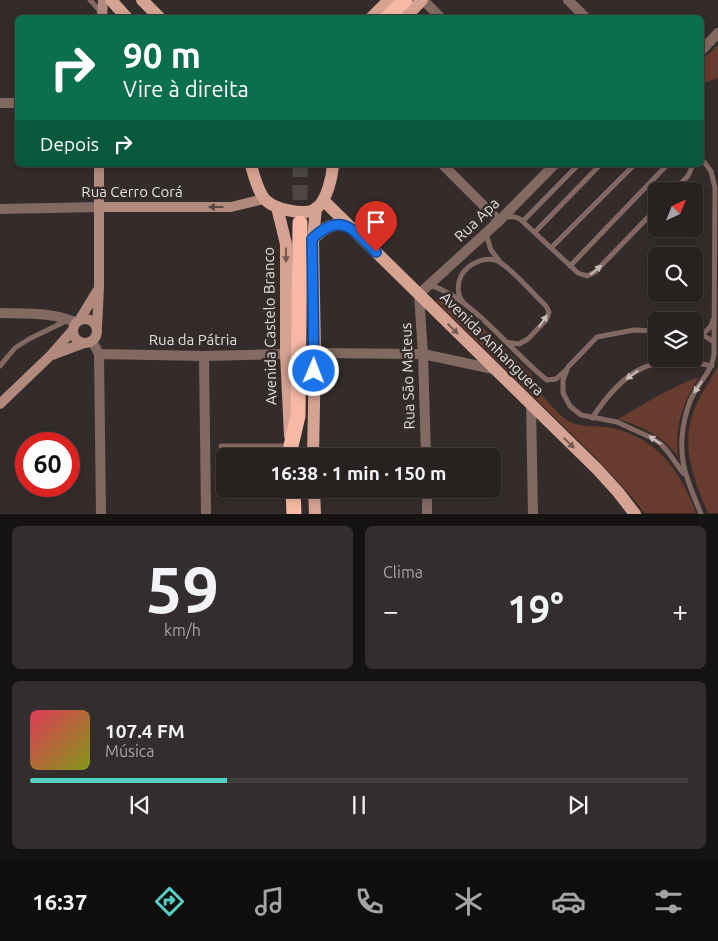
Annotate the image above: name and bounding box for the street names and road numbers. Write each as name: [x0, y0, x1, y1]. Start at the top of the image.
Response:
street label: Rua Cerro Corá: [81, 183, 183, 200]
street label: Rua Apa: [451, 194, 502, 245]
street label: Avenida Castelo Branco: [260, 247, 279, 405]
street label: Avenida Anhanguera: [437, 288, 548, 399]
street label: Rua São Mateus: [397, 322, 418, 430]
street label: Rua da Pátria: [149, 331, 237, 348]

